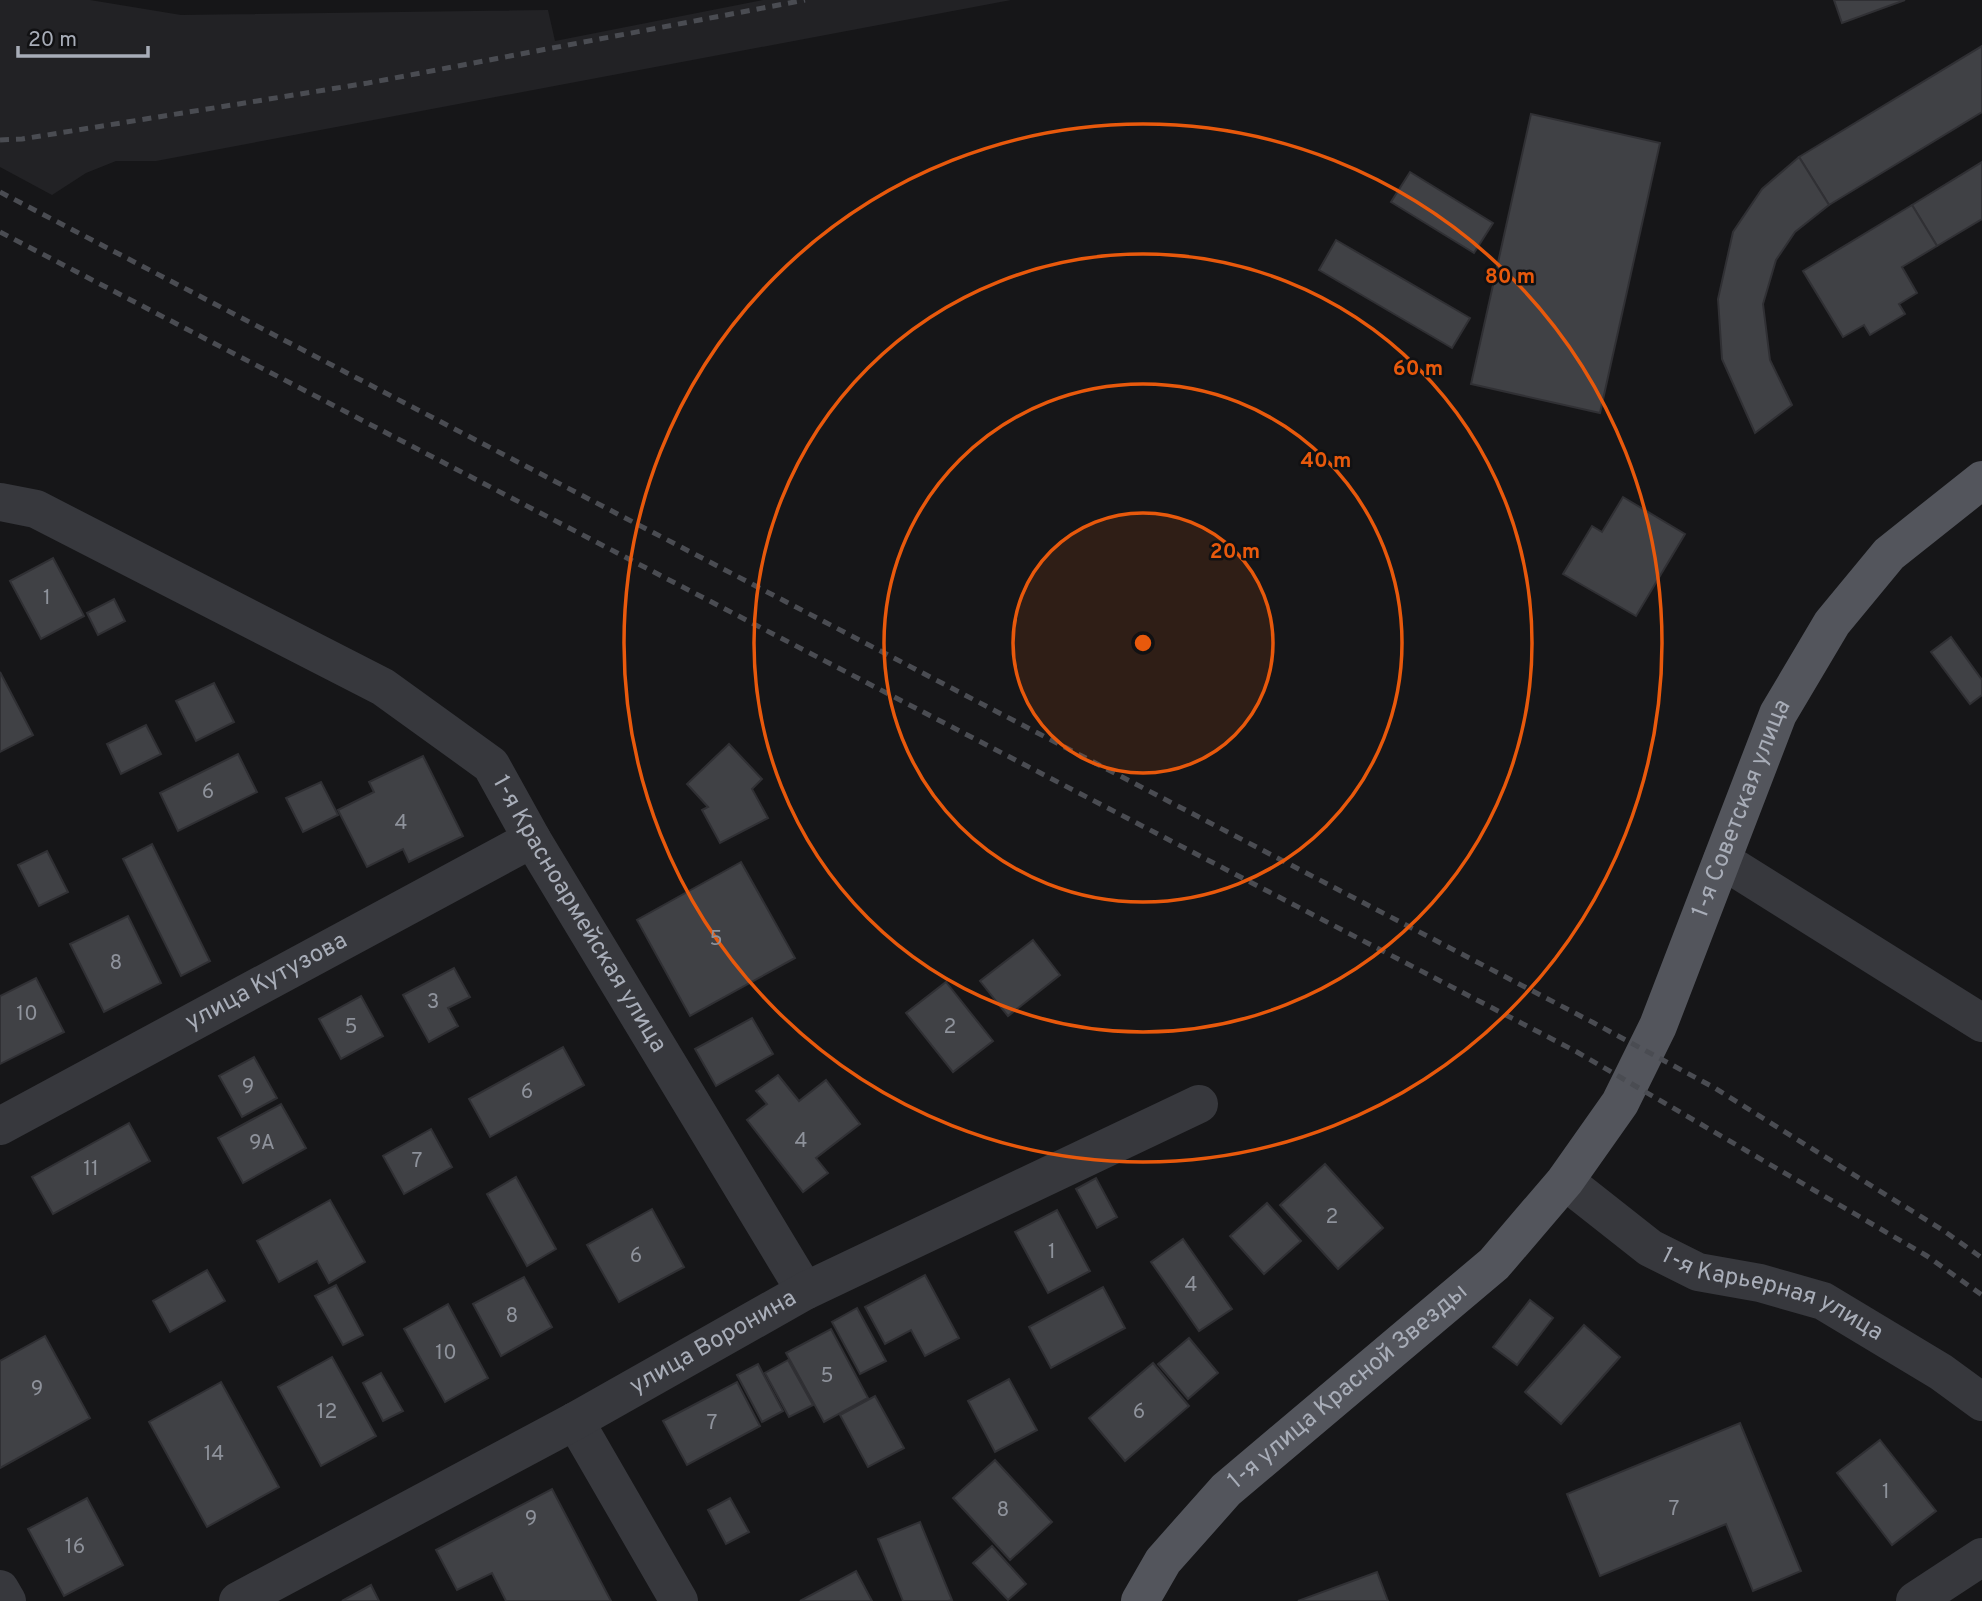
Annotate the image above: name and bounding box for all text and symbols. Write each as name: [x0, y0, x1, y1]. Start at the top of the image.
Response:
scale bar: [18, 14, 147, 58]
text: 20 m: [28, 27, 77, 54]
text: 80 m: [1485, 264, 1535, 291]
text: 60 m: [1393, 356, 1443, 383]
text: 40 m: [1301, 448, 1351, 475]
text: 20 m: [1210, 539, 1260, 566]
house number: 1: [43, 585, 51, 612]
centre of rings: [1131, 631, 1155, 655]
street label: 1-я Советская улица: [1686, 694, 1798, 922]
street label: 1-я Красноармейская улица: [485, 770, 673, 1058]
house number: 6: [202, 779, 214, 806]
house number: 4: [394, 810, 408, 837]
street label: улица Кутузова: [181, 926, 353, 1038]
house number: 5: [709, 926, 723, 953]
house number: 8: [110, 950, 122, 977]
house number: 3: [427, 989, 439, 1016]
house number: 10: [16, 1001, 38, 1028]
house number: 5: [344, 1014, 358, 1041]
house number: 2: [944, 1014, 956, 1041]
house number: 9: [242, 1074, 254, 1101]
house number: 6: [521, 1079, 533, 1106]
house number: 4: [794, 1128, 808, 1155]
house number: 9А: [249, 1130, 275, 1157]
house number: 7: [412, 1148, 423, 1175]
house number: 11: [83, 1156, 99, 1183]
house number: 2: [1326, 1204, 1338, 1231]
house number: 1: [1048, 1239, 1056, 1266]
street label: 1-я Карьерная улица: [1656, 1241, 1888, 1349]
house number: 6: [630, 1243, 642, 1270]
house number: 4: [1184, 1272, 1198, 1299]
street label: 1-я улица Красной Звезды: [1222, 1277, 1474, 1496]
street label: улица Воронина: [625, 1284, 802, 1402]
house number: 8: [506, 1303, 518, 1330]
house number: 10: [435, 1340, 457, 1367]
house number: 5: [820, 1363, 834, 1390]
house number: 9: [31, 1376, 43, 1403]
house number: 12: [317, 1399, 337, 1426]
house number: 6: [1133, 1399, 1145, 1426]
house number: 7: [707, 1410, 718, 1437]
house number: 14: [204, 1441, 224, 1468]
house number: 1: [1882, 1479, 1890, 1506]
house number: 7: [1669, 1496, 1680, 1523]
house number: 8: [997, 1497, 1009, 1524]
house number: 9: [525, 1506, 537, 1533]
house number: 16: [65, 1534, 85, 1561]

